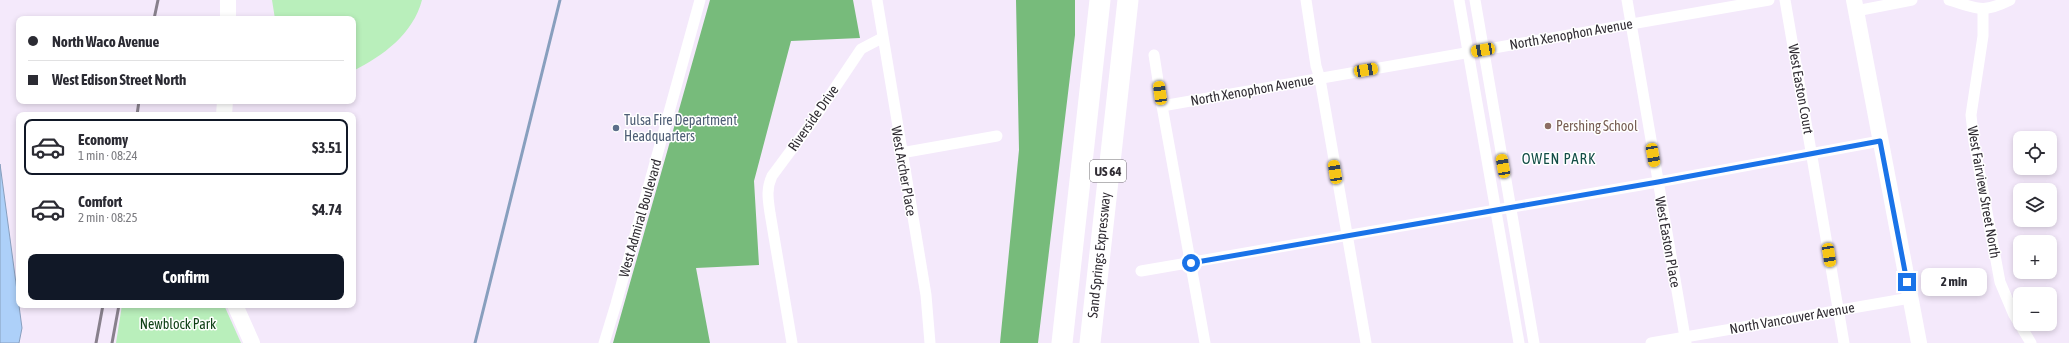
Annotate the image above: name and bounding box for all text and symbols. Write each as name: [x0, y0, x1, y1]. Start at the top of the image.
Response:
street label: North Xenophon Avenue: [1508, 15, 1634, 53]
text: North Waco Avenue: [52, 33, 159, 50]
car: [1470, 42, 1496, 58]
street label: West Easton Court: [1785, 43, 1817, 135]
car: [1353, 62, 1379, 78]
text: West Edison Street North: [52, 71, 186, 88]
street label: North Xenophon Avenue: [1189, 71, 1315, 109]
car: [1152, 80, 1168, 106]
street label: Riverside Drive: [784, 82, 842, 154]
place label: Tulsa Fire Department Headquarters: [624, 112, 737, 144]
place label: Pershing School: [1556, 118, 1638, 134]
marker: Pershing School: [1543, 121, 1553, 131]
marker: Tulsa Fire Department Headquarters: [611, 123, 621, 133]
street label: West Archer Place: [888, 125, 920, 217]
street label: West Fairview Street North: [1964, 125, 2004, 259]
icon: car: [30, 129, 66, 165]
text: Economy: [78, 131, 128, 148]
map controls: [2013, 131, 2057, 331]
button: locate: [2013, 131, 2057, 175]
text: $3.51: [312, 139, 342, 156]
car: [1645, 142, 1661, 168]
text: 1 min · 08:24: [78, 148, 138, 163]
district label: OWEN PARK: [1522, 150, 1596, 167]
car: [1495, 153, 1511, 179]
street label: West Admiral Boulevard: [615, 157, 665, 279]
car: [1327, 159, 1343, 185]
road number: US 64: [1090, 160, 1126, 182]
button: layers: [2013, 183, 2057, 227]
icon: car: [30, 191, 66, 227]
street label: Sand Springs Expressway: [1084, 191, 1114, 319]
text: Comfort: [78, 193, 122, 210]
street label: West Easton Place: [1652, 195, 1684, 289]
text: $4.74: [312, 201, 342, 218]
text: 2 min · 08:25: [78, 210, 138, 225]
button: +: [2013, 235, 2057, 279]
car: [1821, 242, 1837, 268]
button: Confirm: [28, 254, 344, 300]
route start: [1182, 254, 1200, 272]
callout: 2 min: [1921, 268, 1987, 296]
route end: [1898, 273, 1916, 291]
text: 2 min: [1941, 274, 1967, 289]
button: −: [2013, 287, 2057, 331]
street label: North Vancouver Avenue: [1728, 299, 1856, 337]
park label: Newblock Park: [140, 316, 216, 332]

